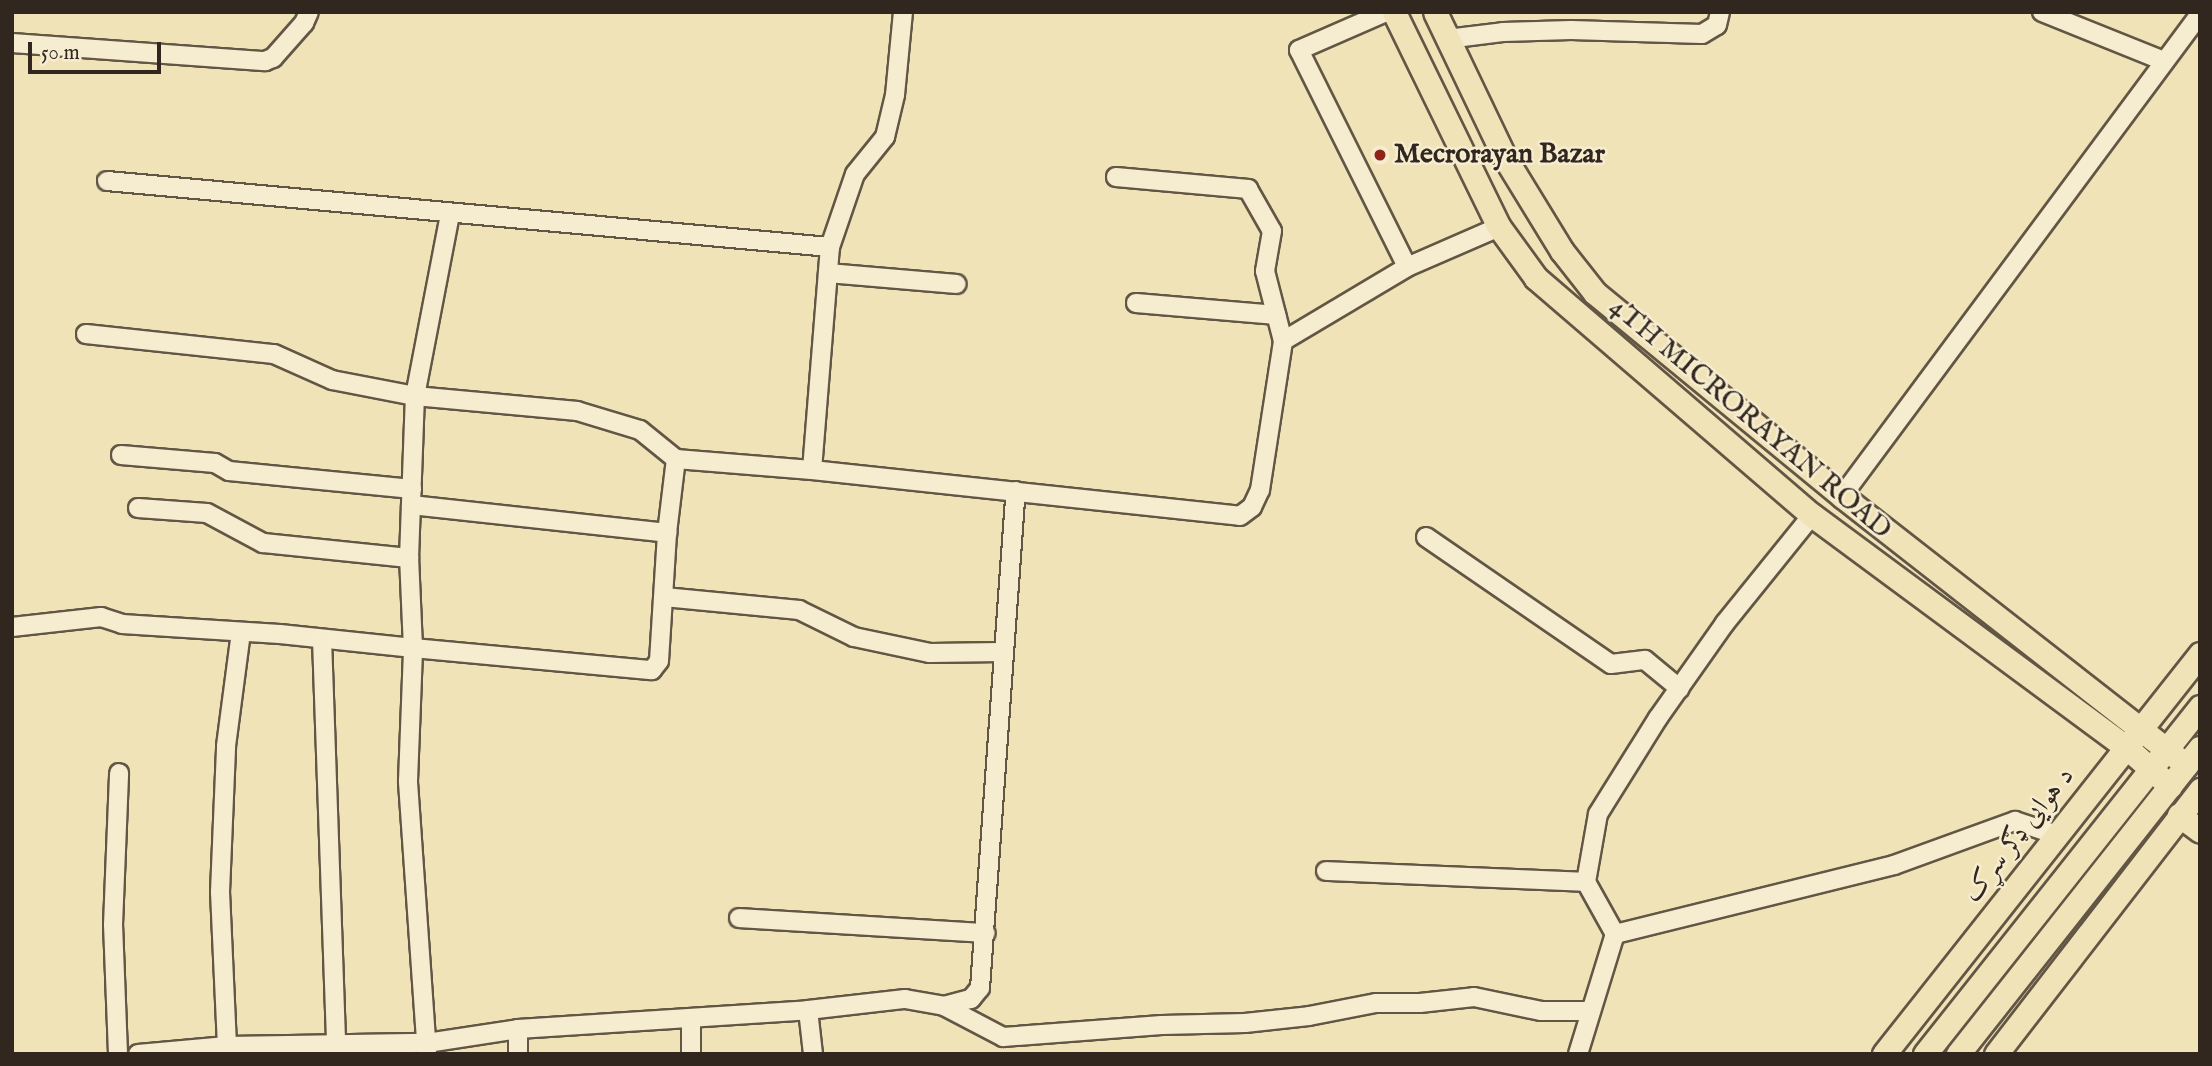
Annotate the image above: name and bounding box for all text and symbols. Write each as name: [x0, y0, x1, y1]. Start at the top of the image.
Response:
scale bar: [32, 28, 164, 72]
text: 50 m: [41, 40, 80, 67]
place label: Mecrorayan Bazar: [1394, 138, 1605, 172]
marker: Mecrorayan Bazar: [1372, 147, 1388, 163]
street label: 4TH MICRORAYAN ROAD: [1602, 291, 1898, 547]
street label: د هوایی ډګر سړک: [1956, 761, 2082, 909]

